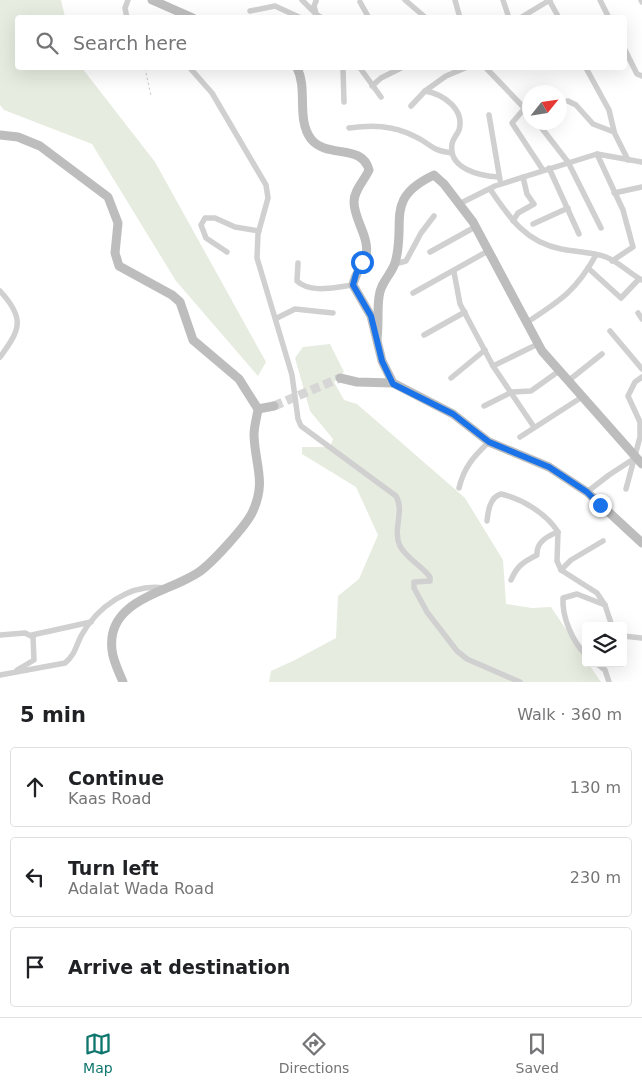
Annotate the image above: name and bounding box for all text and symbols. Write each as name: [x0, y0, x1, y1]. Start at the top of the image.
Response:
search box: [15, 15, 627, 70]
icon: search: [33, 29, 61, 57]
text: Search here: [73, 32, 187, 54]
north arrow: [522, 85, 567, 130]
route start: [351, 251, 374, 274]
route end: [589, 494, 612, 517]
map controls: [582, 622, 627, 667]
button: layers: [582, 622, 627, 667]
text: 5 min: [20, 703, 86, 727]
text: Walk · 360 m: [517, 705, 622, 724]
text: Continue: [68, 767, 164, 789]
icon: ahead: [21, 773, 49, 801]
text: 130 m: [570, 778, 621, 797]
text: Kaas Road: [68, 789, 151, 808]
text: Turn left: [68, 857, 159, 879]
icon: left: [21, 863, 49, 891]
text: 230 m: [570, 868, 621, 887]
text: Adalat Wada Road: [68, 879, 214, 898]
icon: arrive: [21, 953, 49, 981]
text: Arrive at destination: [68, 956, 290, 978]
tab: Map: [83, 1030, 113, 1076]
tab: Directions: [279, 1030, 349, 1076]
tab: Saved: [516, 1030, 559, 1076]

